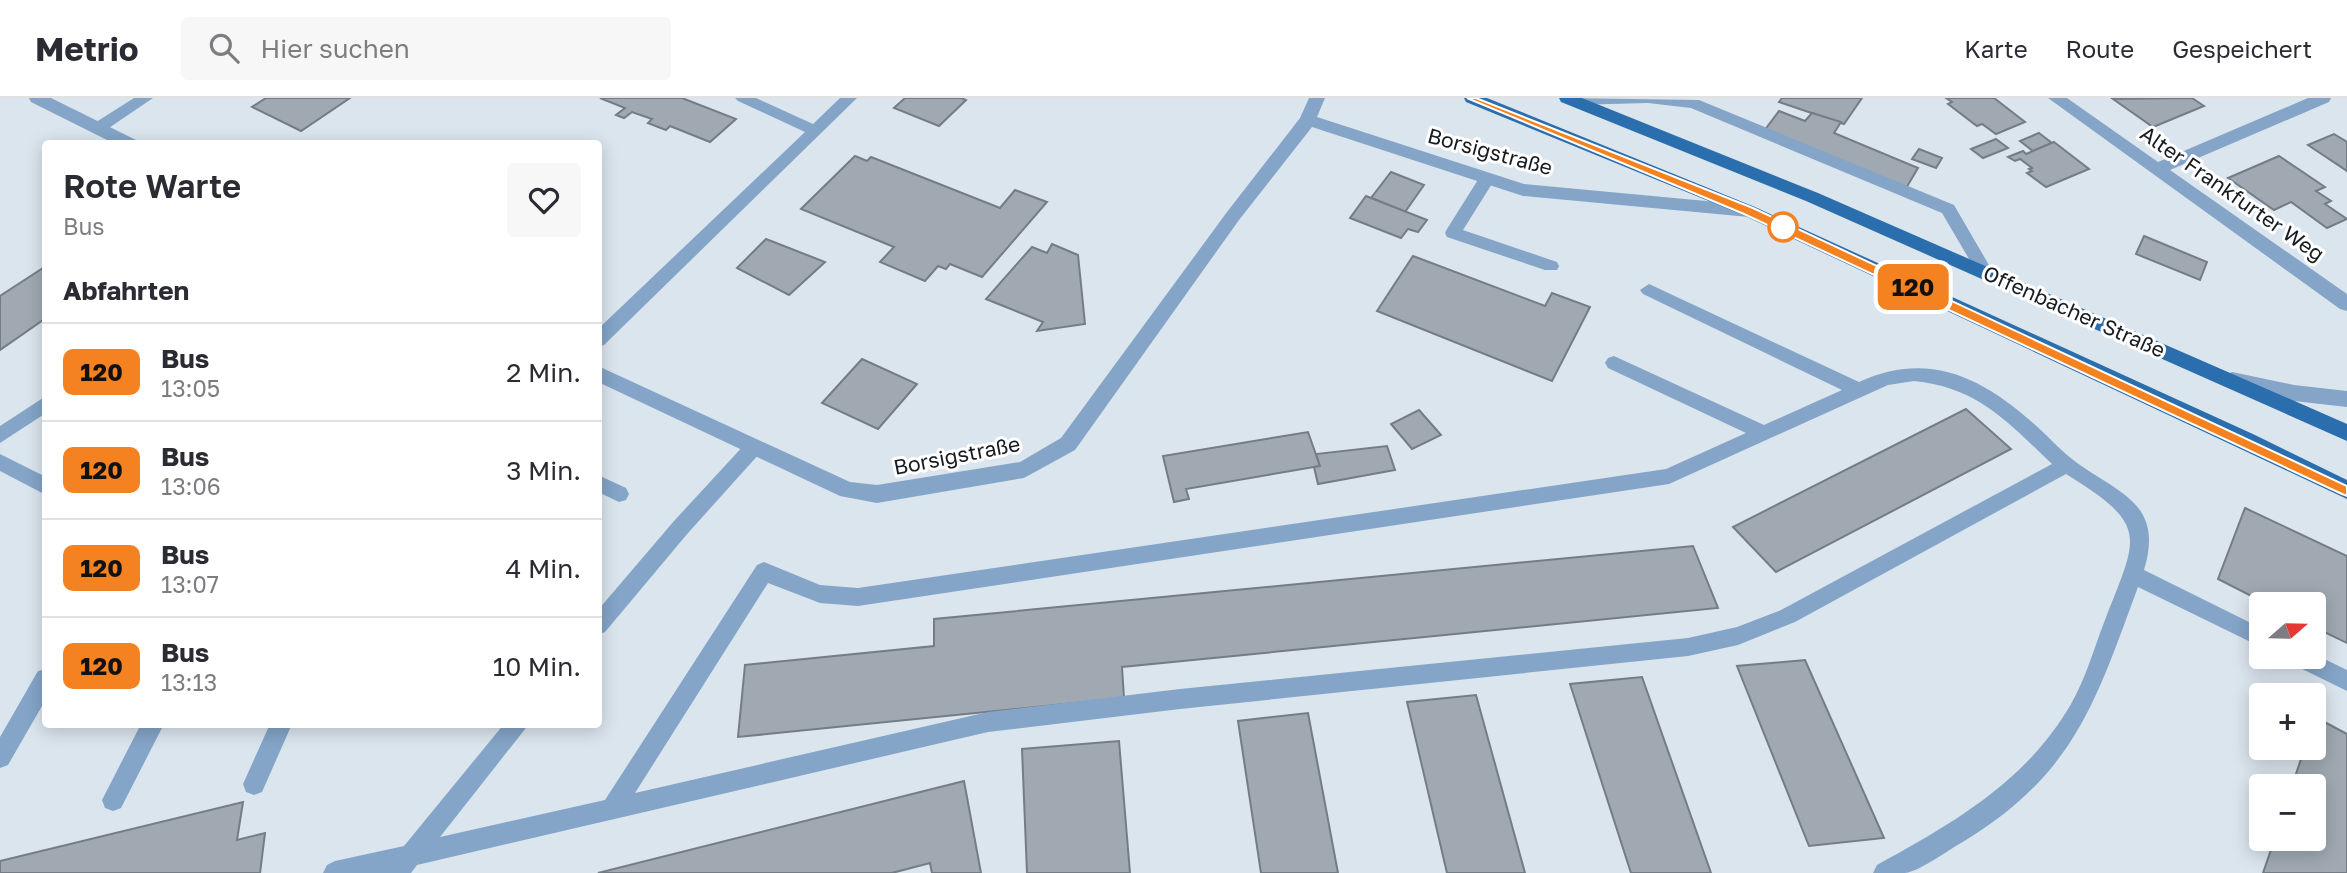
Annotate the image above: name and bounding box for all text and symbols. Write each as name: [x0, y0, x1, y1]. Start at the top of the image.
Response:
search box: [181, 17, 671, 80]
text: Metrio: [35, 29, 139, 68]
icon: search: [205, 29, 243, 67]
text: Hier suchen: [261, 33, 410, 64]
text: Karte: [1964, 34, 2028, 63]
text: Route: [2066, 34, 2134, 63]
text: Gespeichert: [2172, 34, 2312, 63]
street label: Alter Frankfurter Weg: [2136, 120, 2330, 266]
street label: Borsigstraße: [1425, 122, 1556, 180]
button: heart: [507, 163, 581, 237]
text: Rote Warte: [63, 166, 241, 205]
text: Bus: [63, 212, 105, 240]
unlabelled marker: [1768, 212, 1798, 242]
street label: Offenbacher Straße: [1979, 259, 2169, 363]
line badge: 120: [1873, 264, 1953, 310]
text: 120: [1892, 272, 1934, 301]
text: Abfahrten: [63, 275, 189, 306]
text: Bus: [161, 343, 209, 374]
text: 120: [80, 357, 123, 386]
text: 2 Min.: [506, 357, 581, 388]
text: 13:05: [161, 374, 220, 402]
street label: Borsigstraße: [891, 430, 1022, 480]
text: Bus: [161, 441, 209, 472]
text: 120: [80, 455, 123, 484]
text: 3 Min.: [506, 455, 581, 486]
text: 13:06: [161, 472, 221, 500]
text: Bus: [161, 539, 209, 570]
text: 120: [80, 553, 123, 582]
text: 4 Min.: [506, 553, 581, 584]
text: 13:07: [161, 570, 219, 598]
north arrow: [2249, 592, 2326, 668]
map controls: [2249, 592, 2326, 851]
text: Bus: [161, 637, 209, 668]
text: 120: [80, 651, 123, 680]
text: 10 Min.: [493, 651, 581, 682]
text: 13:13: [161, 668, 217, 696]
button: +: [2249, 683, 2326, 760]
button: −: [2249, 774, 2326, 851]

